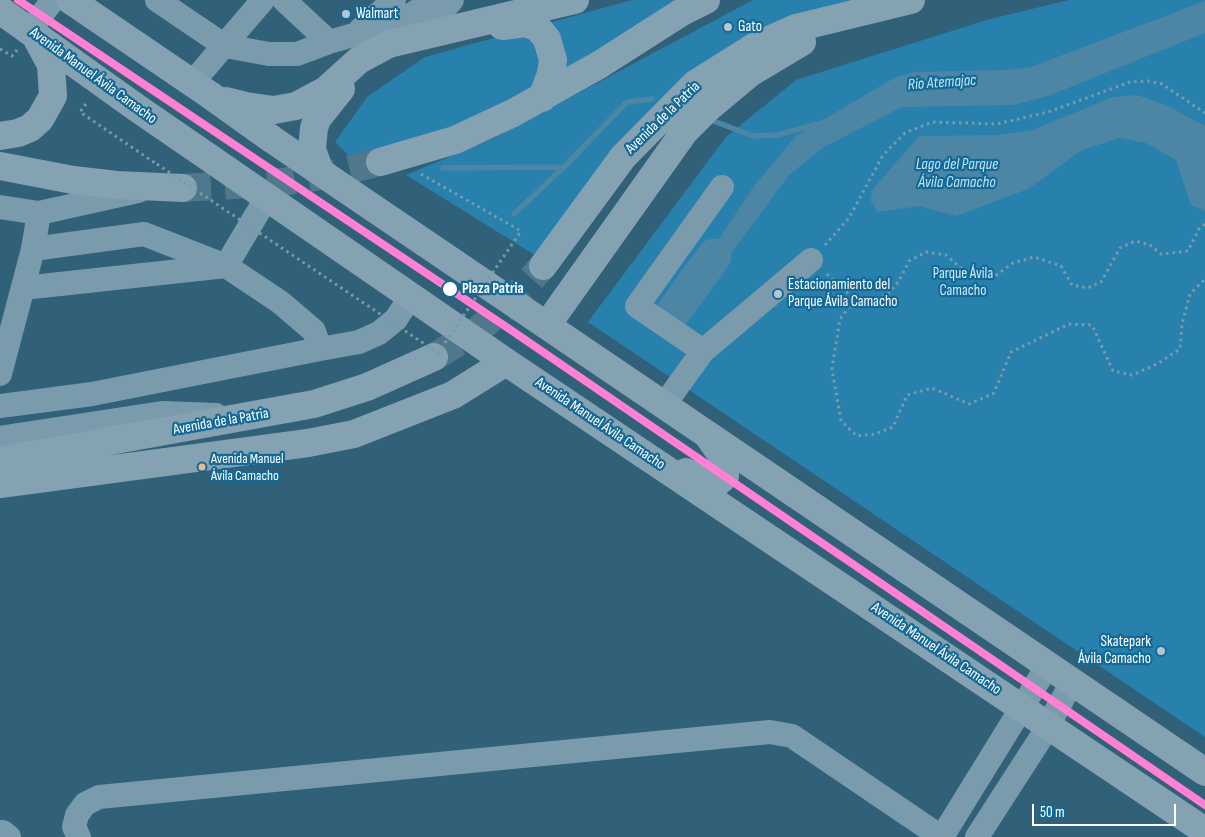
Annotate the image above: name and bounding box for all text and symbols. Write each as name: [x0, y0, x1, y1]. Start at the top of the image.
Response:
place label: Walmart: [356, 5, 398, 23]
marker: Walmart: [340, 8, 352, 20]
place label: Gato: [738, 18, 762, 36]
marker: Gato: [722, 21, 734, 33]
street label: Avenida Manuel Ávila Camacho: [26, 24, 160, 128]
water label: Río Atemajac: [907, 71, 977, 95]
street label: Avenida de la Patria: [622, 78, 704, 158]
water label: Lago del Parque Ávila Camacho: [916, 155, 998, 193]
park label: Parque Ávila Camacho: [933, 265, 993, 300]
place label: Estacionamiento del Parque Ávila Camacho: [788, 276, 898, 311]
marker: Plaza Patria: [441, 280, 459, 298]
place label: Plaza Patria: [462, 280, 524, 298]
marker: Estacionamiento del Parque Ávila Camacho: [772, 288, 784, 300]
street label: Avenida Manuel Ávila Camacho: [532, 374, 668, 474]
street label: Avenida de la Patria: [172, 405, 270, 439]
place label: Avenida Manuel Ávila Camacho: [211, 451, 284, 484]
marker: Avenida Manuel Ávila Camacho: [197, 462, 207, 472]
street label: Avenida Manuel Ávila Camacho: [868, 599, 1004, 699]
place label: Skatepark Ávila Camacho: [1078, 633, 1151, 668]
marker: Skatepark Ávila Camacho: [1155, 645, 1167, 657]
scale bar: [1035, 794, 1179, 826]
text: 50 m: [1040, 803, 1065, 822]

